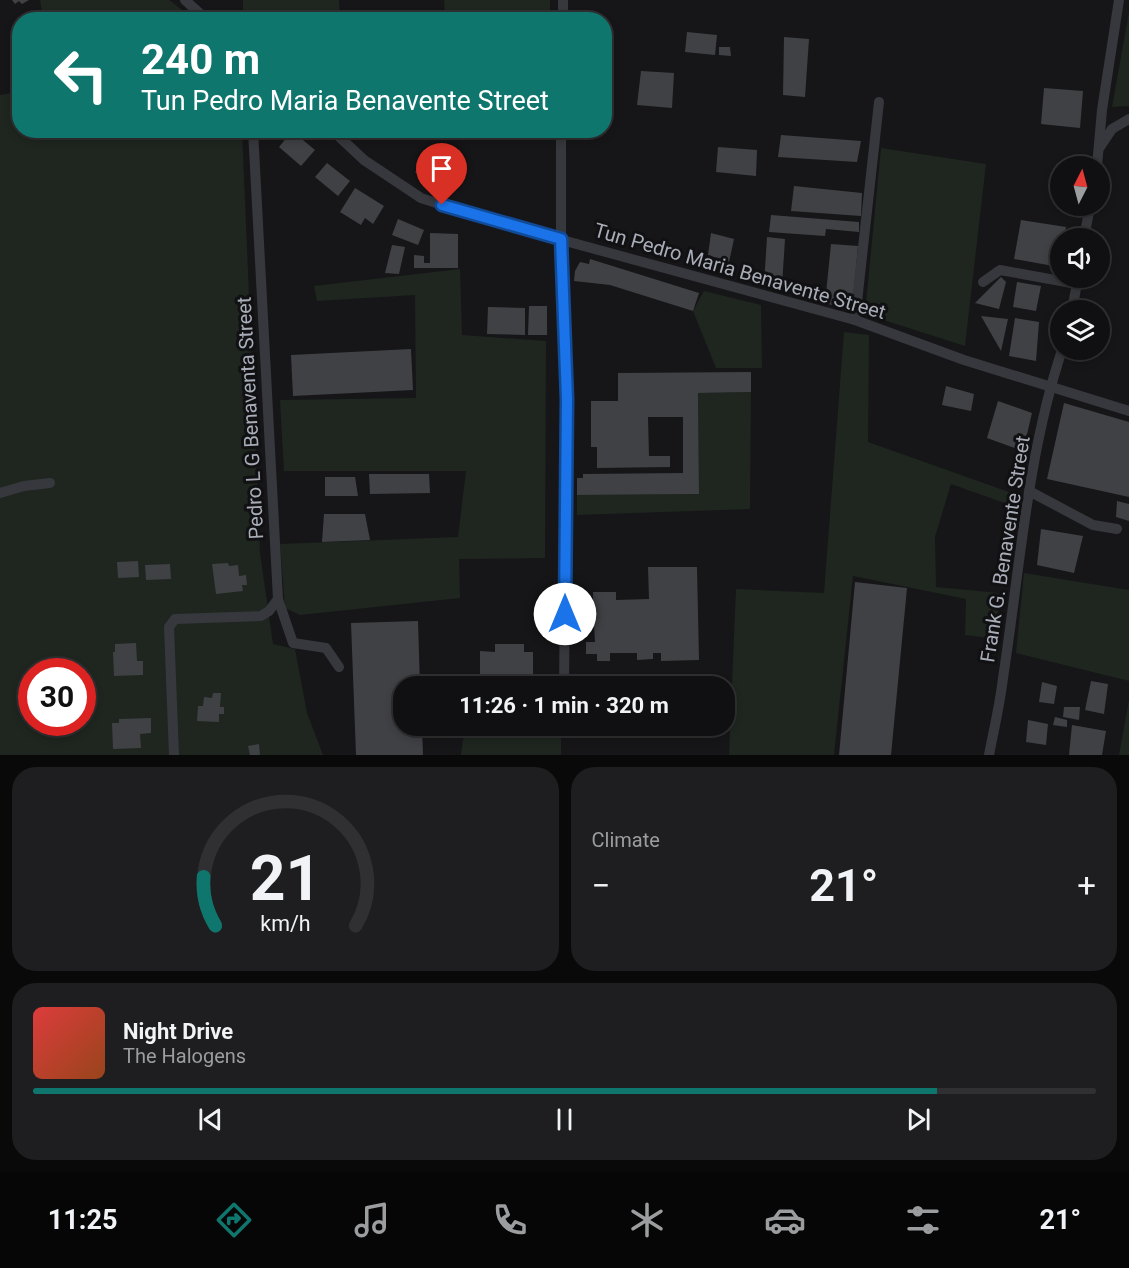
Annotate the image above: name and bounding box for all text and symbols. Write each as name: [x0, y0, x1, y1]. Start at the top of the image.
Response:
text: 240 m: [141, 35, 260, 84]
icon: left: [42, 36, 120, 114]
text: Tun Pedro Maria Benavente Street: [141, 85, 549, 117]
pin: [416, 143, 467, 205]
icon: arrive: [425, 152, 458, 185]
north arrow: [1050, 156, 1110, 216]
map controls: [1050, 156, 1110, 360]
street label: Tun Pedro Maria Benavente Street: [591, 218, 889, 324]
button: sound: [1050, 228, 1110, 288]
street label: Pedro L G Benaventa Street: [232, 296, 268, 540]
button: layers: [1050, 300, 1110, 360]
street label: Frank G. Benavente Street: [975, 434, 1035, 664]
position arrow: [533, 582, 597, 646]
speed limit sign: 30: [18, 658, 96, 736]
text: 11:26 · 1 min · 320 m: [459, 693, 669, 718]
text: Climate: [592, 828, 660, 852]
text: 21: [249, 842, 321, 915]
text: 21°: [809, 859, 878, 912]
text: −: [592, 866, 610, 905]
text: +: [1077, 866, 1096, 905]
text: km/h: [260, 911, 310, 936]
text: Night Drive: [123, 1019, 233, 1044]
text: The Halogens: [123, 1044, 246, 1068]
icon: previous: [194, 1103, 227, 1136]
icon: pause: [548, 1103, 581, 1136]
icon: next: [902, 1103, 935, 1136]
icon: directions: [213, 1199, 255, 1241]
icon: music: [351, 1199, 393, 1241]
icon: phone: [489, 1199, 531, 1241]
icon: climate: [626, 1199, 668, 1241]
icon: car: [764, 1199, 806, 1241]
icon: filters: [902, 1199, 944, 1241]
text: 11:25: [48, 1204, 117, 1236]
text: 21°: [1040, 1204, 1081, 1236]

